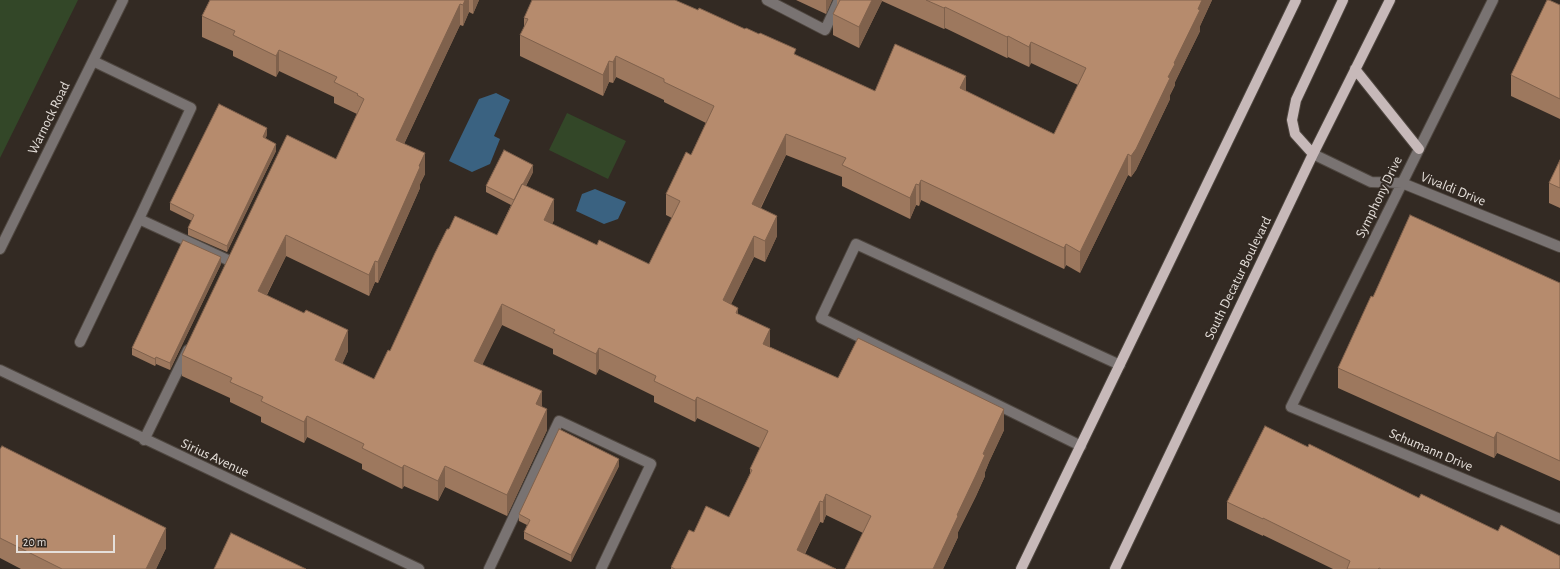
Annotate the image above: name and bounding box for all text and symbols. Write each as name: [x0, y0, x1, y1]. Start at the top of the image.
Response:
street label: Warnock Road: [24, 79, 74, 157]
street label: Symphony Drive: [1352, 153, 1406, 241]
street label: Vivaldi Drive: [1418, 168, 1488, 210]
street label: South Decatur Boulevard: [1201, 214, 1275, 342]
street label: Schumann Drive: [1387, 425, 1475, 475]
street label: Sirius Avenue: [178, 435, 252, 481]
scale bar: [18, 527, 117, 553]
text: 20 m: [23, 536, 46, 548]

